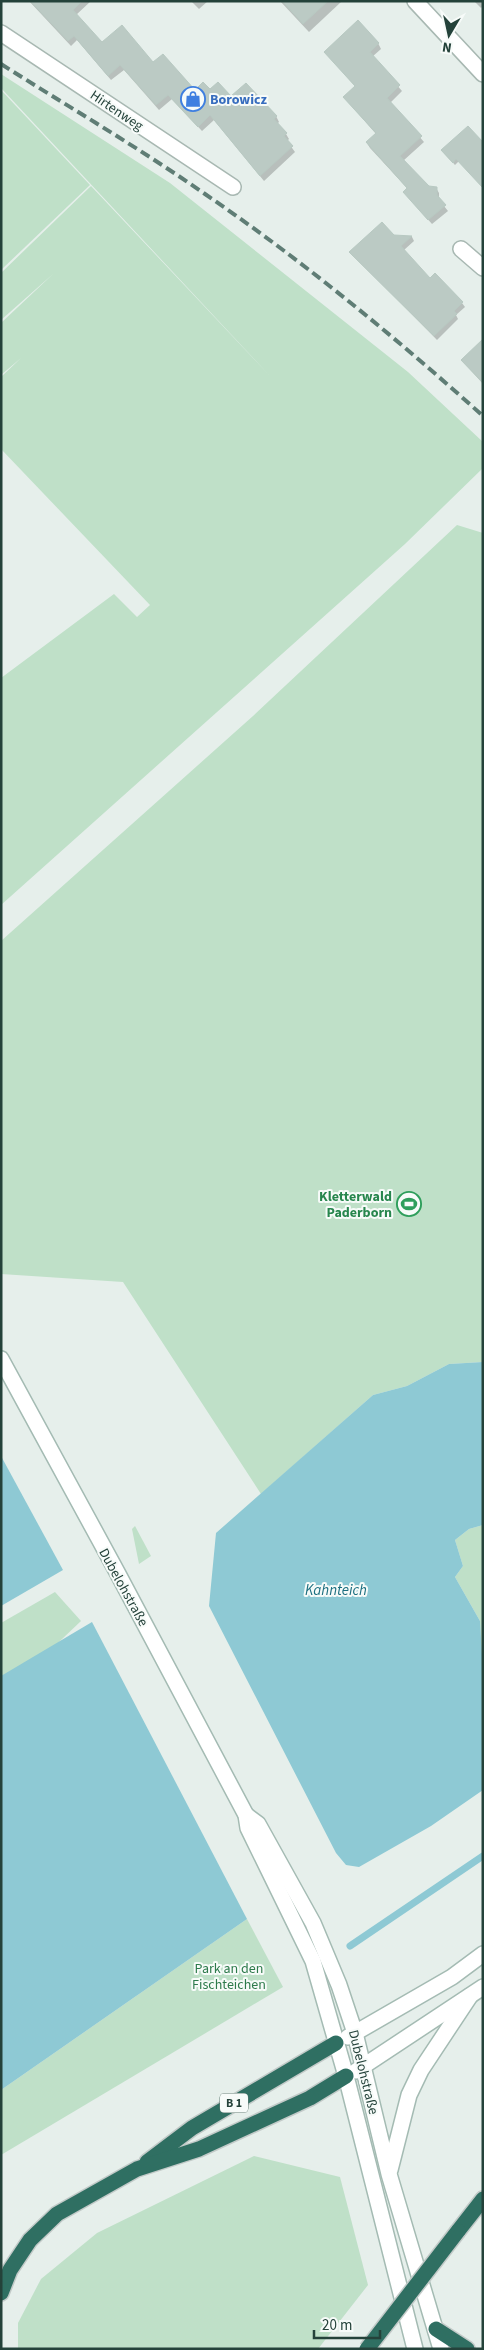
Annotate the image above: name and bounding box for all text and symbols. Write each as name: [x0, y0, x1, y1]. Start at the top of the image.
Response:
north arrow: [424, 10, 474, 60]
text: N: [441, 36, 453, 57]
street label: Hirtenweg: [86, 86, 147, 136]
shop icon: Borowicz: [180, 86, 206, 112]
place label: Borowicz: [210, 90, 268, 110]
place label: Kletterwald Paderborn: [319, 1187, 392, 1223]
sports icon: Kletterwald Paderborn: [396, 1191, 422, 1217]
street label: Dubelohstraße: [93, 1545, 153, 1630]
water label: Kahnteich: [305, 1580, 367, 1601]
park label: Park an den Fischteichen: [192, 1959, 266, 1995]
street label: Dubelohstraße: [343, 2028, 383, 2117]
road number: B 1: [220, 2094, 248, 2112]
scale bar: [314, 2308, 380, 2340]
text: 20 m: [322, 2315, 352, 2336]

